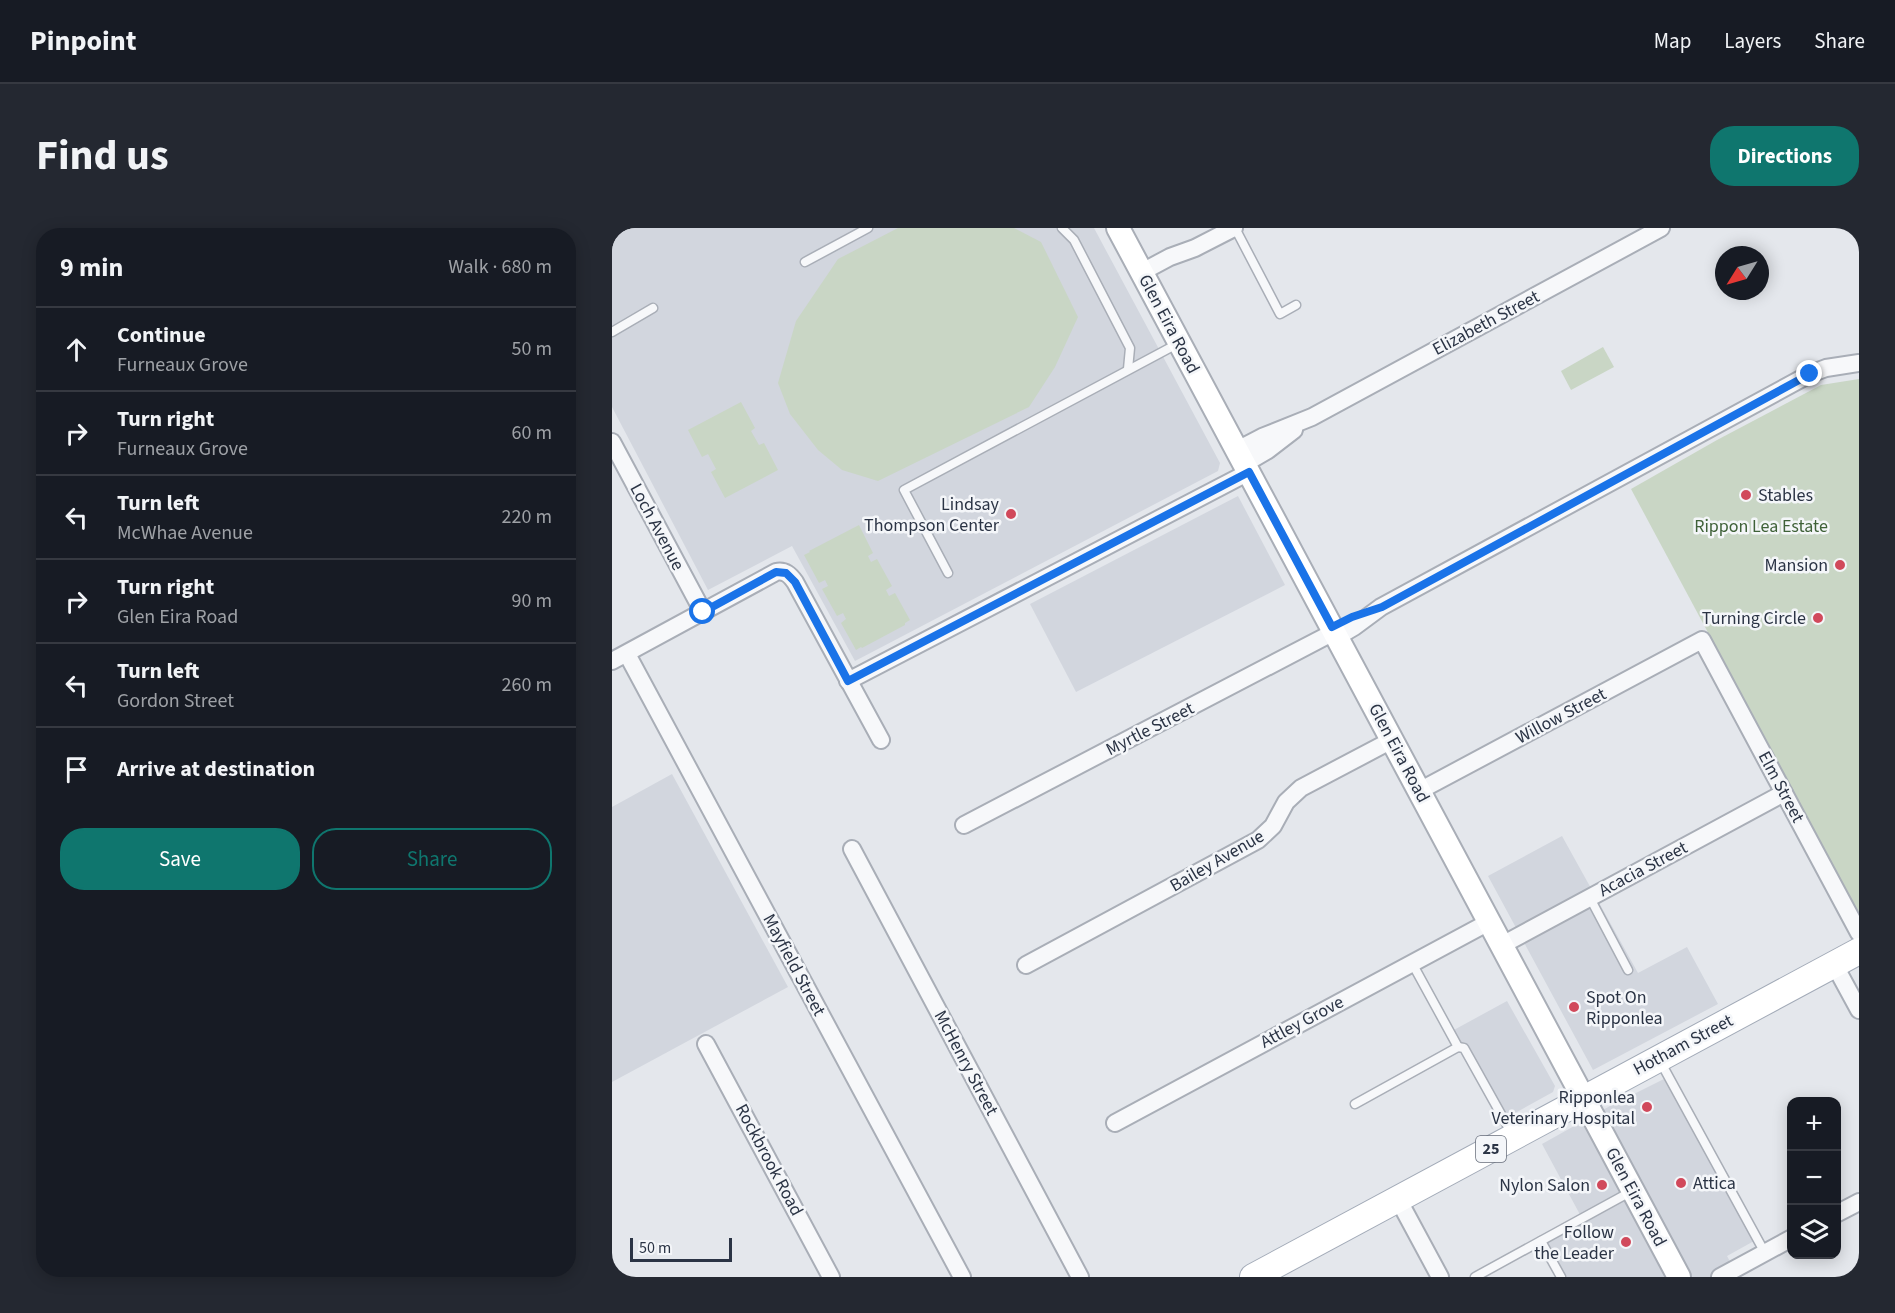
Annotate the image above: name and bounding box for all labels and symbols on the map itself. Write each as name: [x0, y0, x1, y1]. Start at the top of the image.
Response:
north arrow: [1715, 246, 1769, 300]
street label: Glen Eira Road: [1132, 270, 1206, 378]
street label: Elizabeth Street: [1428, 284, 1544, 362]
route end: [1796, 360, 1822, 386]
street label: Loch Avenue: [624, 479, 690, 575]
place label: Stables: [1758, 483, 1813, 508]
marker: Stables: [1739, 488, 1753, 502]
place label: Lindsay Thompson Center: [864, 492, 1000, 538]
marker: Lindsay Thompson Center: [1004, 507, 1018, 521]
park label: Rippon Lea Estate: [1694, 514, 1828, 539]
place label: Mansion: [1764, 553, 1828, 578]
marker: Mansion: [1833, 558, 1847, 572]
route start: [689, 598, 715, 624]
place label: Turning Circle: [1702, 606, 1806, 631]
marker: Turning Circle: [1811, 611, 1825, 625]
street label: Willow Street: [1511, 682, 1611, 750]
street label: Myrtle Street: [1102, 696, 1198, 762]
street label: Glen Eira Road: [1362, 699, 1436, 807]
street label: Elm Street: [1752, 747, 1810, 827]
street label: Bailey Avenue: [1165, 824, 1269, 898]
street label: Acacia Street: [1594, 835, 1692, 903]
street label: Mayfield Street: [757, 909, 831, 1021]
place label: Spot On Ripponlea: [1586, 985, 1663, 1031]
street label: Attley Grove: [1256, 990, 1348, 1054]
marker: Spot On Ripponlea: [1567, 1000, 1581, 1014]
street label: McHenry Street: [928, 1006, 1004, 1120]
street label: Hotham Street: [1629, 1008, 1737, 1082]
place label: Ripponlea Veterinary Hospital: [1491, 1085, 1635, 1131]
street label: Rockbrook Road: [729, 1100, 809, 1220]
marker: Ripponlea Veterinary Hospital: [1640, 1100, 1654, 1114]
road number: 25: [1476, 1136, 1506, 1162]
street label: Glen Eira Road: [1599, 1143, 1673, 1251]
place label: Attica: [1693, 1171, 1736, 1196]
place label: Nylon Salon: [1499, 1173, 1590, 1198]
marker: Attica: [1674, 1176, 1688, 1190]
marker: Nylon Salon: [1595, 1178, 1609, 1192]
place label: Follow the Leader: [1534, 1220, 1615, 1266]
scale bar: [630, 1235, 732, 1262]
marker: Follow the Leader: [1619, 1235, 1633, 1249]

